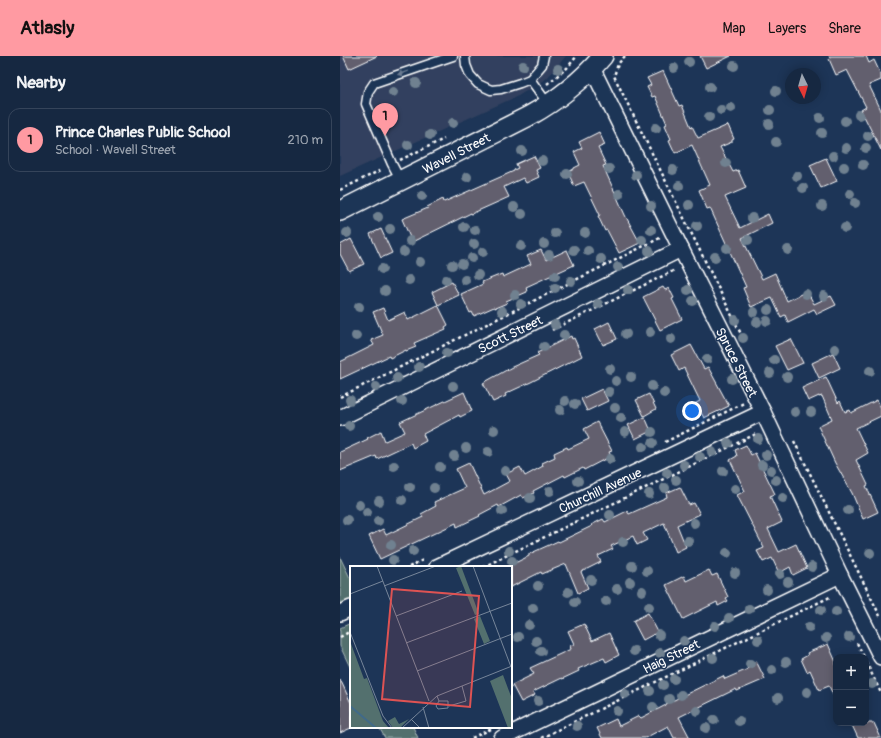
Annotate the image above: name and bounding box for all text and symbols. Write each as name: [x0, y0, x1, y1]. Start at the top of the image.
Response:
text: Atlasly: [20, 16, 74, 40]
text: Map: [723, 20, 746, 37]
text: Layers: [768, 20, 806, 37]
text: Share: [828, 20, 861, 37]
north arrow: [785, 68, 821, 104]
one-way arrow: [397, 70, 409, 76]
text: Nearby: [16, 72, 65, 93]
pin: 1: [372, 103, 398, 136]
text: Prince Charles Public School: [55, 123, 231, 142]
street label: Wavell Street: [420, 130, 494, 178]
text: 1: [27, 132, 33, 148]
text: 210 m: [287, 132, 323, 148]
text: School · Wavell Street: [55, 142, 176, 158]
street label: Scott Street: [476, 312, 546, 357]
street label: Spruce Street: [712, 325, 761, 401]
your location: [682, 401, 702, 421]
street label: Churchill Avenue: [557, 465, 645, 517]
inset map: [350, 566, 512, 728]
street label: Haig Street: [640, 636, 703, 678]
map controls: [833, 654, 869, 726]
button: +: [833, 654, 869, 690]
button: −: [833, 690, 869, 726]

